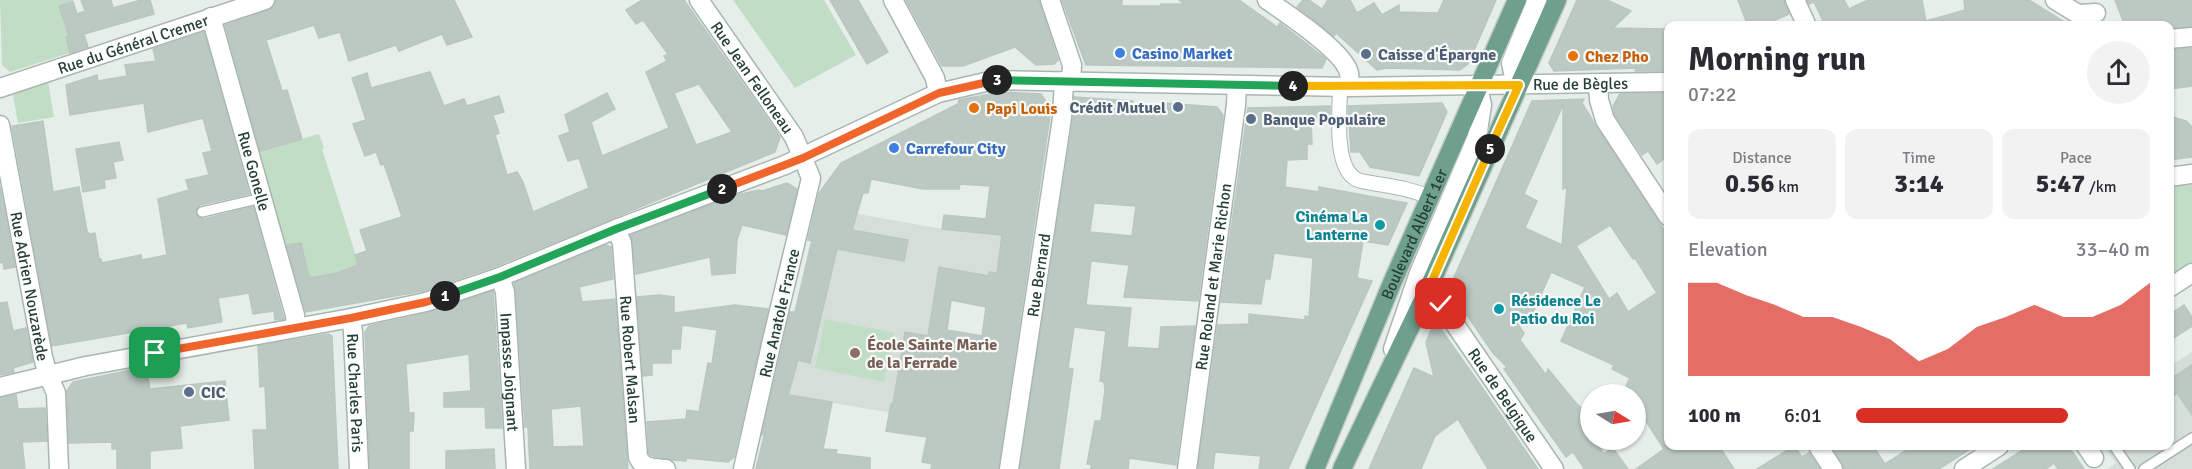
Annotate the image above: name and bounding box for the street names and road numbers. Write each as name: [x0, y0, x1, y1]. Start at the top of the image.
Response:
street label: Rue du Général Cremer: [55, 10, 211, 79]
street label: Rue Jean Felloneau: [706, 18, 798, 138]
street label: Rue de Bègles: [1533, 74, 1628, 95]
street label: Rue Gonelle: [233, 129, 274, 213]
street label: Boulevard Albert 1er: [1377, 166, 1452, 303]
street label: Rue Roland et Marie Richon: [1191, 182, 1236, 372]
street label: Rue Adrien Nouzarède: [5, 210, 53, 363]
street label: Rue Bernard: [1023, 232, 1055, 318]
street label: Rue Anatole France: [755, 247, 805, 380]
street label: Rue Robert Malsan: [615, 295, 644, 424]
street label: Impasse Joignant: [495, 312, 523, 433]
street label: Rue Charles Paris: [342, 333, 367, 453]
street label: Rue de Belgique: [1463, 344, 1542, 446]

